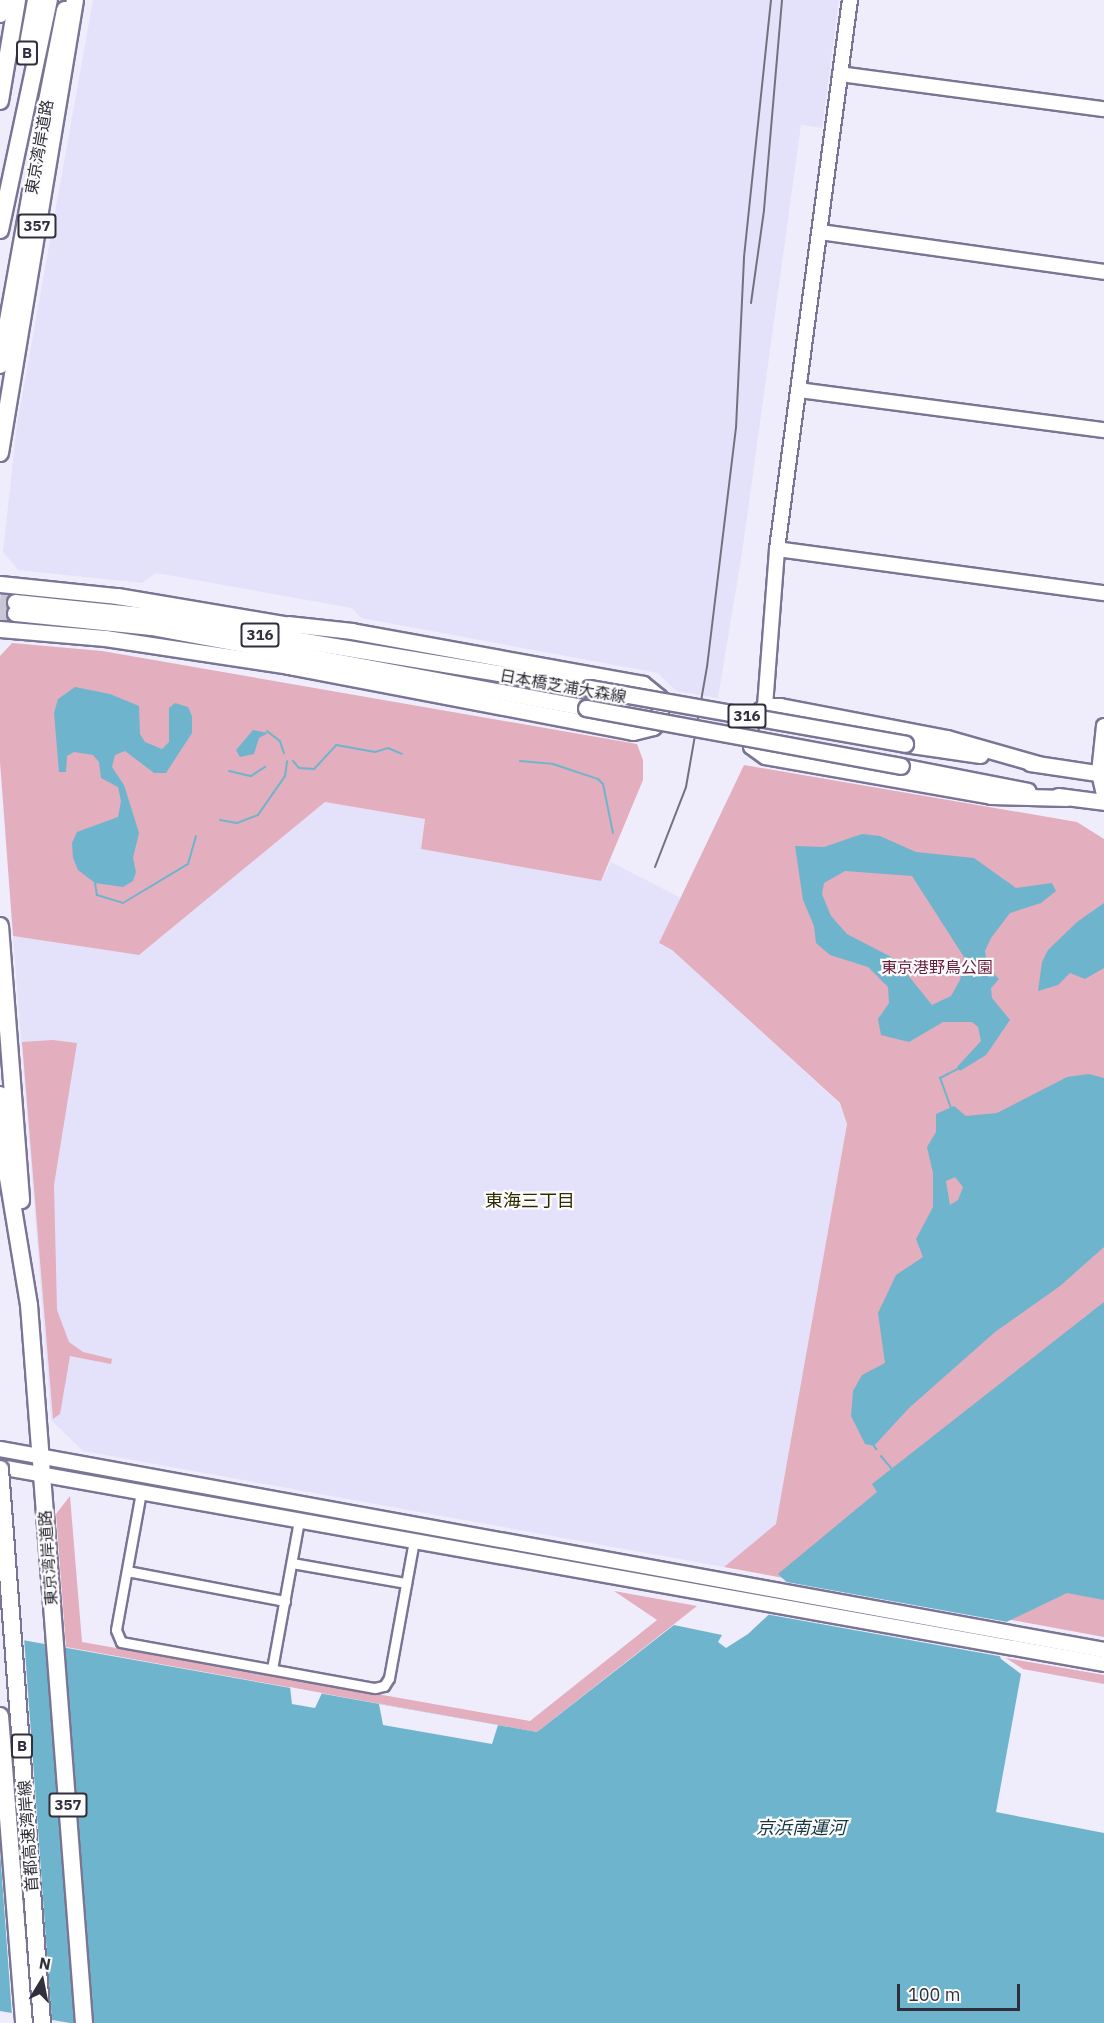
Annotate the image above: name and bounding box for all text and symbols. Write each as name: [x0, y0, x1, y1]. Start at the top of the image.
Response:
road number: B: [15, 41, 39, 65]
street label: 東京湾岸道路: [21, 98, 57, 196]
road number: 357: [18, 214, 57, 238]
road number: 316: [240, 623, 280, 647]
street label: 日本橋芝浦大森線: [498, 665, 628, 707]
road number: 316: [728, 704, 766, 728]
park label: 東京港野鳥公園: [881, 957, 993, 977]
district label: 東海三丁目: [485, 1190, 575, 1212]
street label: 東京湾岸道路: [35, 1509, 61, 1607]
road number: B: [10, 1734, 34, 1758]
street label: 首都高速湾岸線: [15, 1779, 41, 1893]
road number: 357: [48, 1793, 88, 1817]
water label: 京浜南運河: [756, 1817, 846, 1839]
north arrow: [12, 1951, 72, 2011]
text: N: [38, 1952, 53, 1974]
scale bar: [900, 1972, 1023, 2010]
text: 100 m: [908, 1983, 960, 2006]

